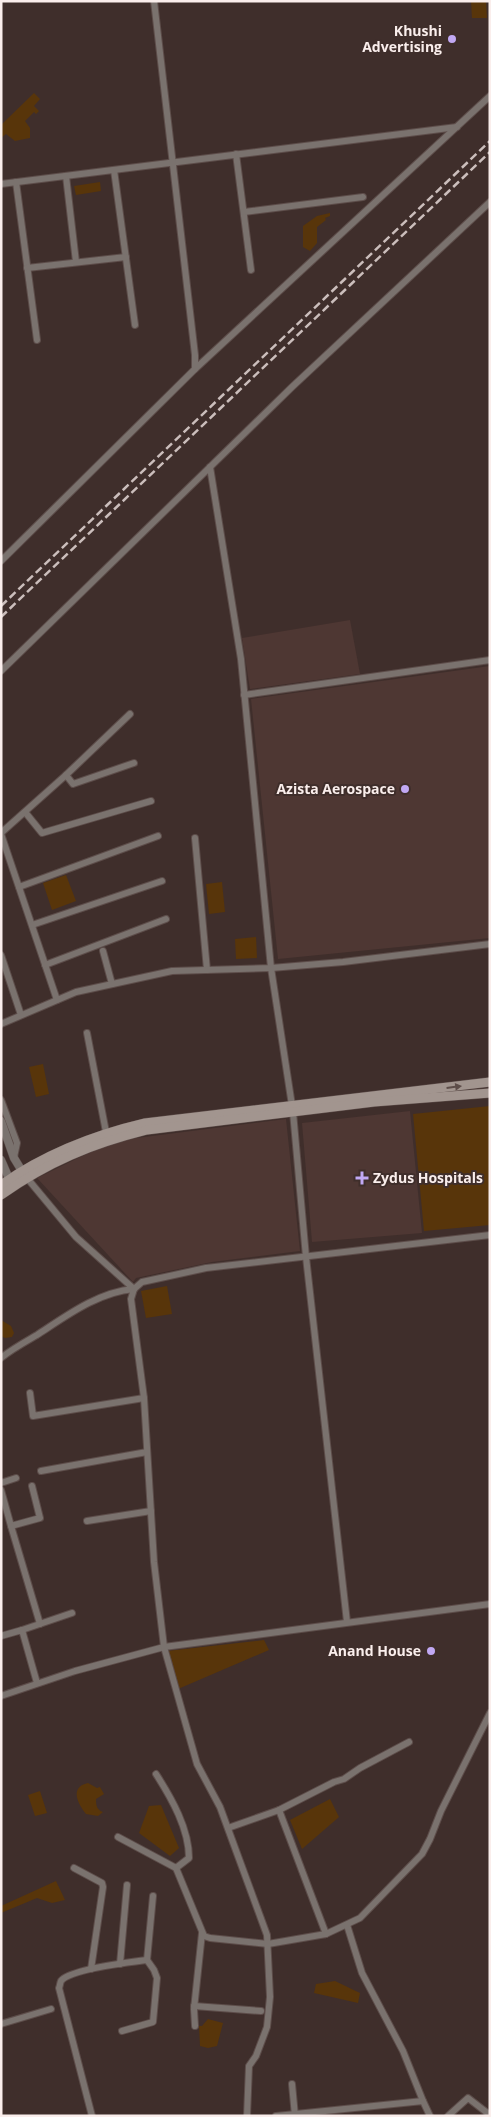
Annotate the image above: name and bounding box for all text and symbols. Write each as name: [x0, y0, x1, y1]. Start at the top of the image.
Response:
place label: Khushi Advertising: [362, 21, 442, 56]
marker: Khushi Advertising: [446, 33, 458, 45]
place label: Azista Aerospace: [276, 779, 395, 798]
marker: Azista Aerospace: [399, 783, 411, 795]
one-way arrow: [446, 1083, 462, 1091]
place label: Zydus Hospitals: [373, 1168, 483, 1187]
marker: Zydus Hospitals: [355, 1171, 369, 1185]
place label: Anand House: [328, 1641, 421, 1660]
marker: Anand House: [425, 1645, 437, 1657]

